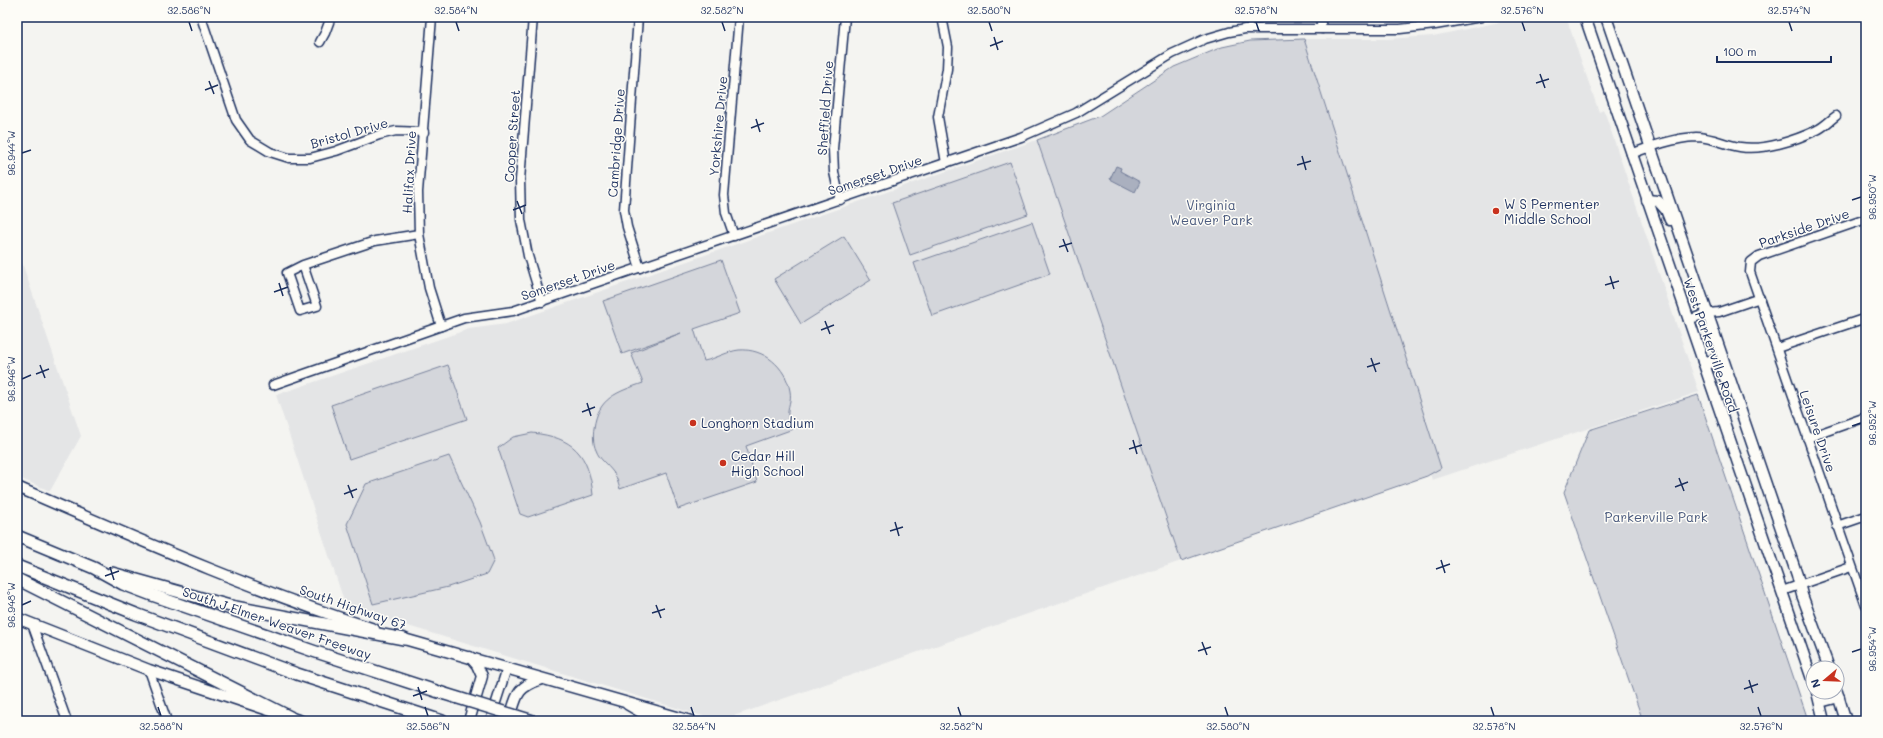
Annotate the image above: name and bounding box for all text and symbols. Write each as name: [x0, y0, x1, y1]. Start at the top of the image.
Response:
text: 32.586°N: [167, 3, 211, 17]
text: 32.584°N: [434, 3, 478, 17]
text: 32.582°N: [700, 3, 744, 17]
text: 32.580°N: [967, 3, 1011, 17]
text: 32.578°N: [1234, 3, 1278, 17]
text: 32.576°N: [1500, 3, 1544, 17]
text: 32.574°N: [1768, 3, 1810, 17]
scale bar: [1717, 38, 1831, 64]
text: 100 m: [1723, 43, 1757, 59]
street label: Sheffield Drive: [813, 60, 836, 156]
street label: Yorkshire Drive: [705, 75, 730, 177]
street label: Cambridge Drive: [603, 88, 628, 198]
street label: Cooper Street: [500, 89, 523, 183]
street label: Bristol Drive: [308, 113, 390, 152]
text: 96.944°W: [4, 130, 18, 176]
street label: Halifax Drive: [398, 130, 419, 214]
street label: Somerset Drive: [825, 150, 924, 199]
text: 96.950°W: [1865, 174, 1879, 220]
place label: W S Permenter Middle School: [1504, 195, 1599, 227]
park label: Virginia Weaver Park: [1170, 196, 1252, 228]
street label: Parkside Drive: [1756, 204, 1851, 251]
marker: W S Permenter Middle School: [1491, 206, 1501, 216]
street label: Somerset Drive: [518, 255, 617, 304]
street label: West Parkerville Road: [1680, 275, 1743, 415]
text: 96.946°W: [4, 356, 18, 402]
street label: Leisure Drive: [1797, 388, 1840, 474]
text: 96.952°W: [1865, 400, 1879, 445]
place label: Longhorn Stadium: [701, 414, 814, 431]
marker: Longhorn Stadium: [688, 418, 698, 428]
place label: Cedar Hill High School: [731, 447, 804, 479]
marker: Cedar Hill High School: [718, 458, 728, 468]
park label: Parkerville Park: [1604, 508, 1708, 525]
street label: South Highway 67: [298, 580, 409, 633]
text: 96.948°W: [4, 582, 18, 628]
street label: South J Elmer Weaver Freeway: [181, 582, 374, 663]
text: 96.954°W: [1865, 626, 1879, 672]
north arrow: [1805, 660, 1845, 700]
text: N: [1807, 677, 1824, 690]
text: 32.588°N: [139, 719, 183, 733]
text: 32.586°N: [406, 719, 450, 733]
text: 32.584°N: [672, 719, 716, 733]
text: 32.582°N: [939, 719, 983, 733]
text: 32.580°N: [1206, 719, 1250, 733]
text: 32.578°N: [1472, 719, 1516, 733]
text: 32.576°N: [1739, 719, 1783, 733]

